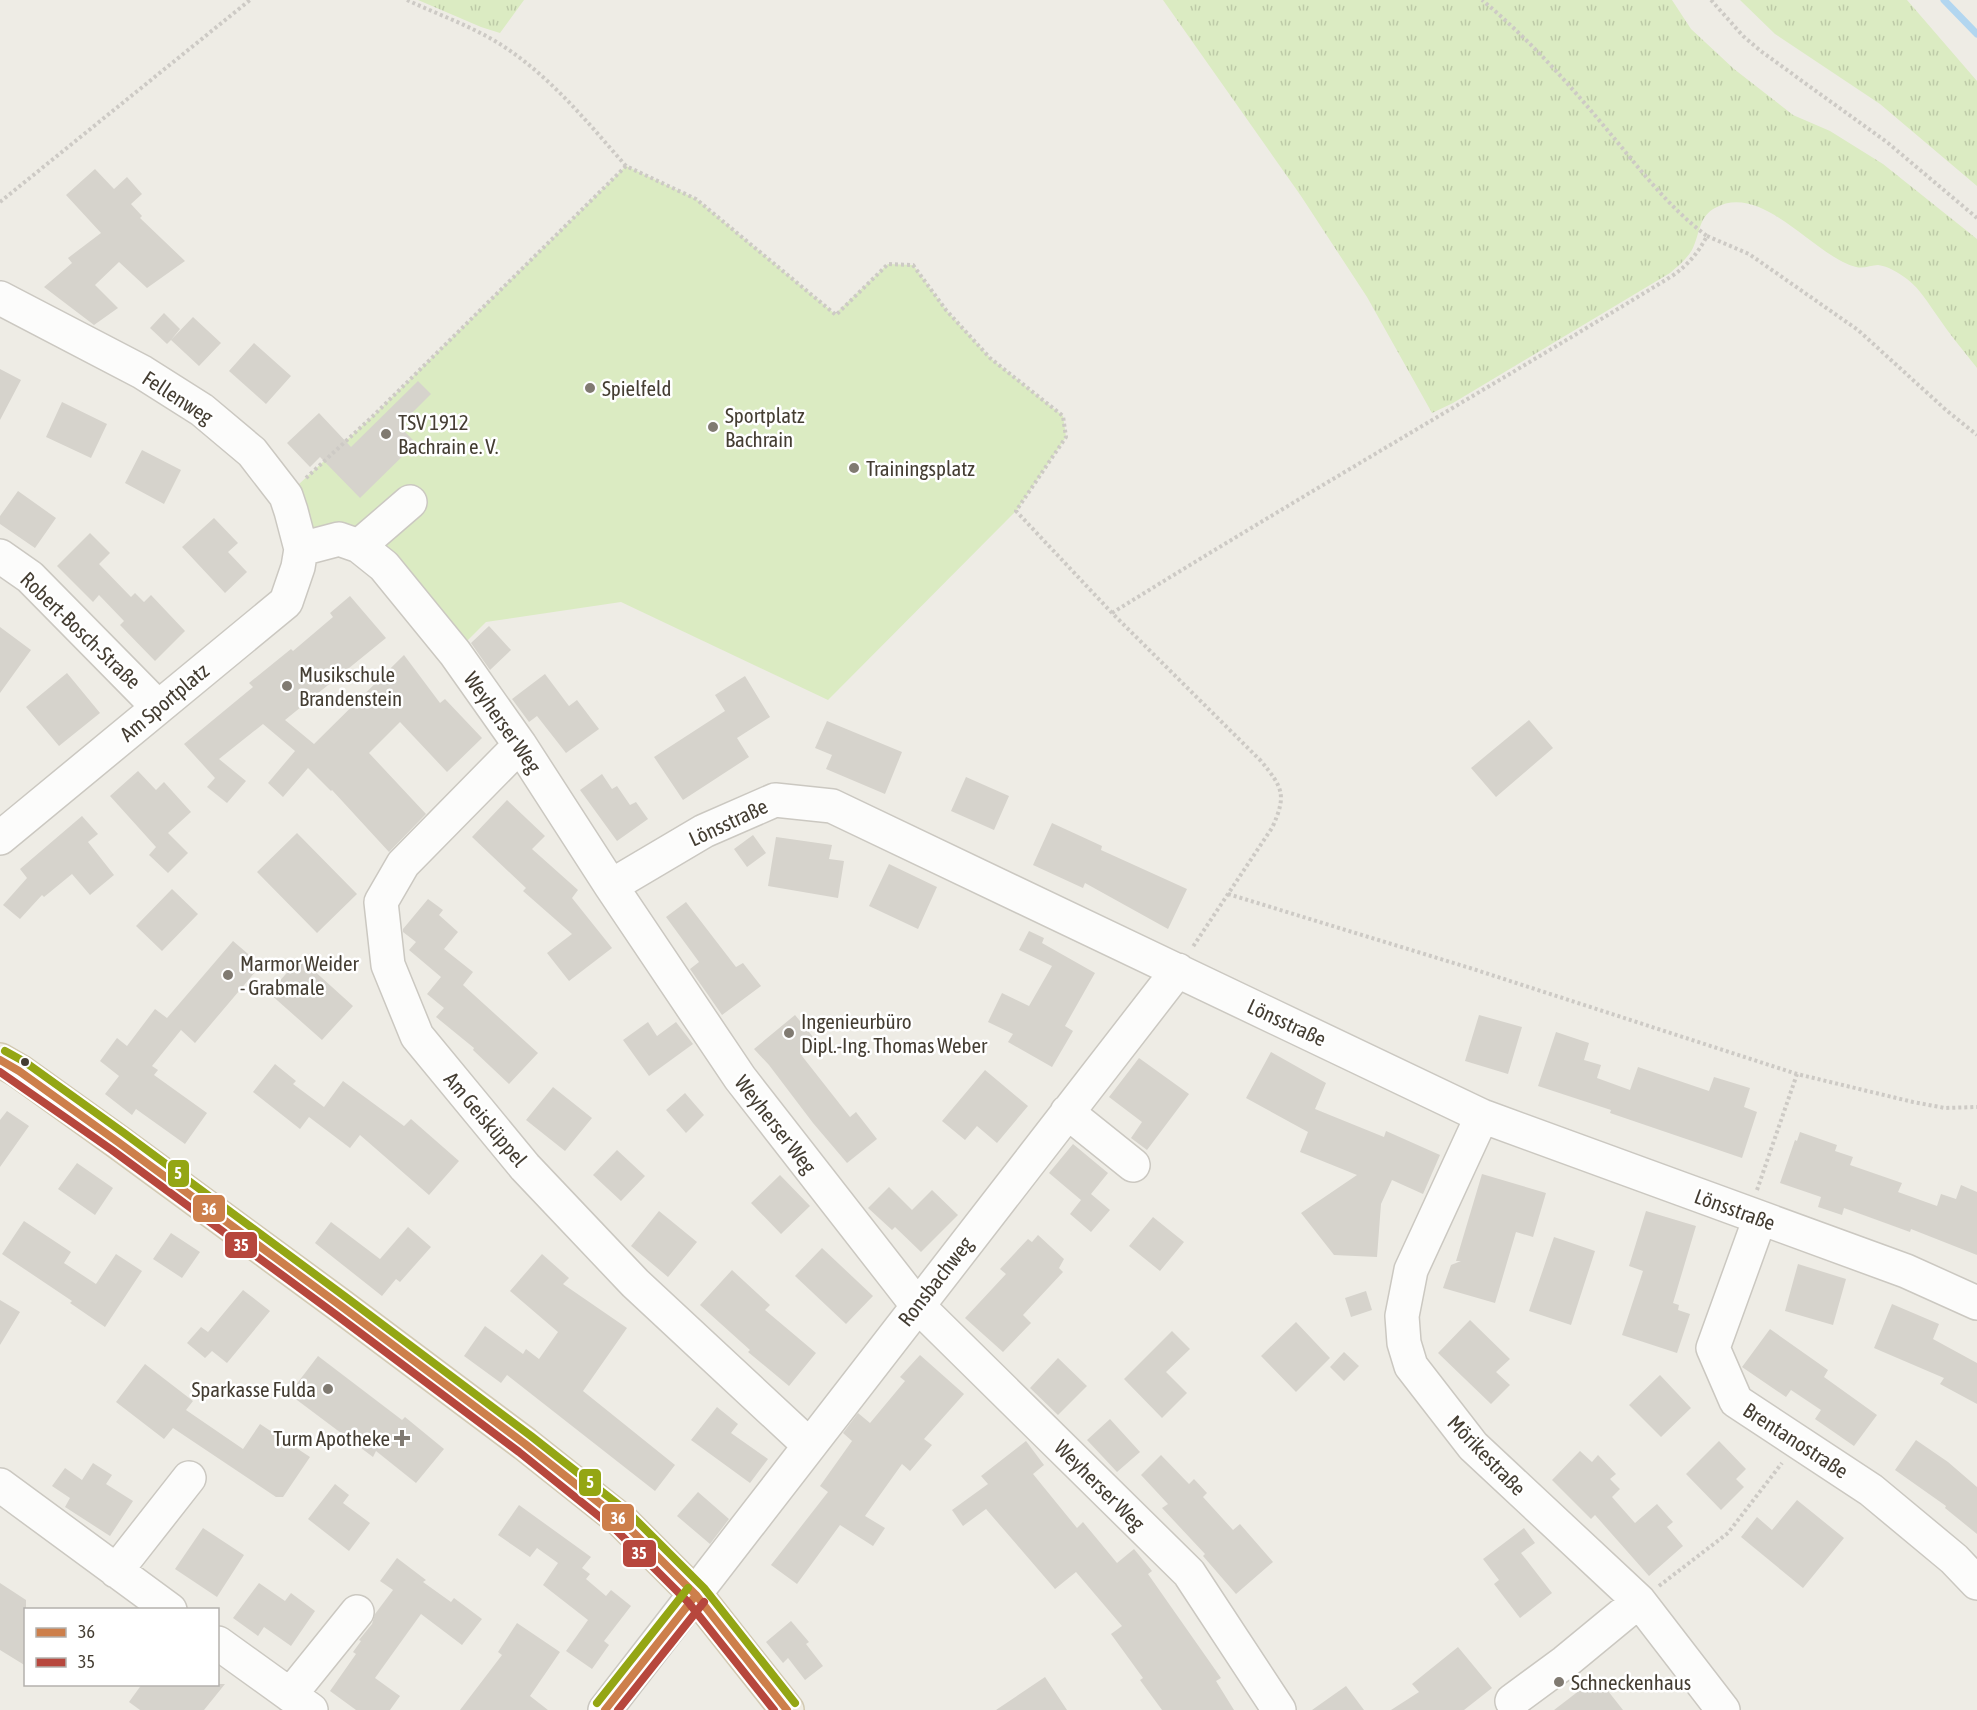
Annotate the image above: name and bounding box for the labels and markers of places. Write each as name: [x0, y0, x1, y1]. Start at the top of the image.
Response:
place label: Spielfeld: [602, 376, 671, 400]
marker: Spielfeld: [583, 381, 597, 395]
place label: Sportplatz Bachrain: [725, 403, 805, 451]
place label: TSV 1912 Bachrain e. V.: [398, 410, 498, 458]
marker: Sportplatz Bachrain: [706, 420, 720, 434]
marker: TSV 1912 Bachrain e. V.: [379, 427, 393, 441]
place label: Trainingsplatz: [866, 456, 975, 480]
marker: Trainingsplatz: [847, 461, 861, 475]
place label: Musikschule Brandenstein: [299, 662, 402, 710]
marker: Musikschule Brandenstein: [280, 679, 294, 693]
place label: Marmor Weider - Grabmale: [240, 951, 360, 999]
marker: Marmor Weider - Grabmale: [221, 968, 235, 982]
place label: Ingenieurbüro Dipl.-Ing. Thomas Weber: [801, 1009, 988, 1057]
marker: Ingenieurbüro Dipl.-Ing. Thomas Weber: [782, 1026, 796, 1040]
unlabelled marker: [19, 1056, 31, 1068]
place label: Sparkasse Fulda: [192, 1377, 316, 1401]
marker: Sparkasse Fulda: [321, 1382, 335, 1396]
place label: Turm Apotheke: [273, 1426, 390, 1450]
marker: Turm Apotheke: [395, 1431, 409, 1445]
place label: Schneckenhaus: [1571, 1670, 1691, 1694]
marker: Schneckenhaus: [1552, 1675, 1566, 1689]

